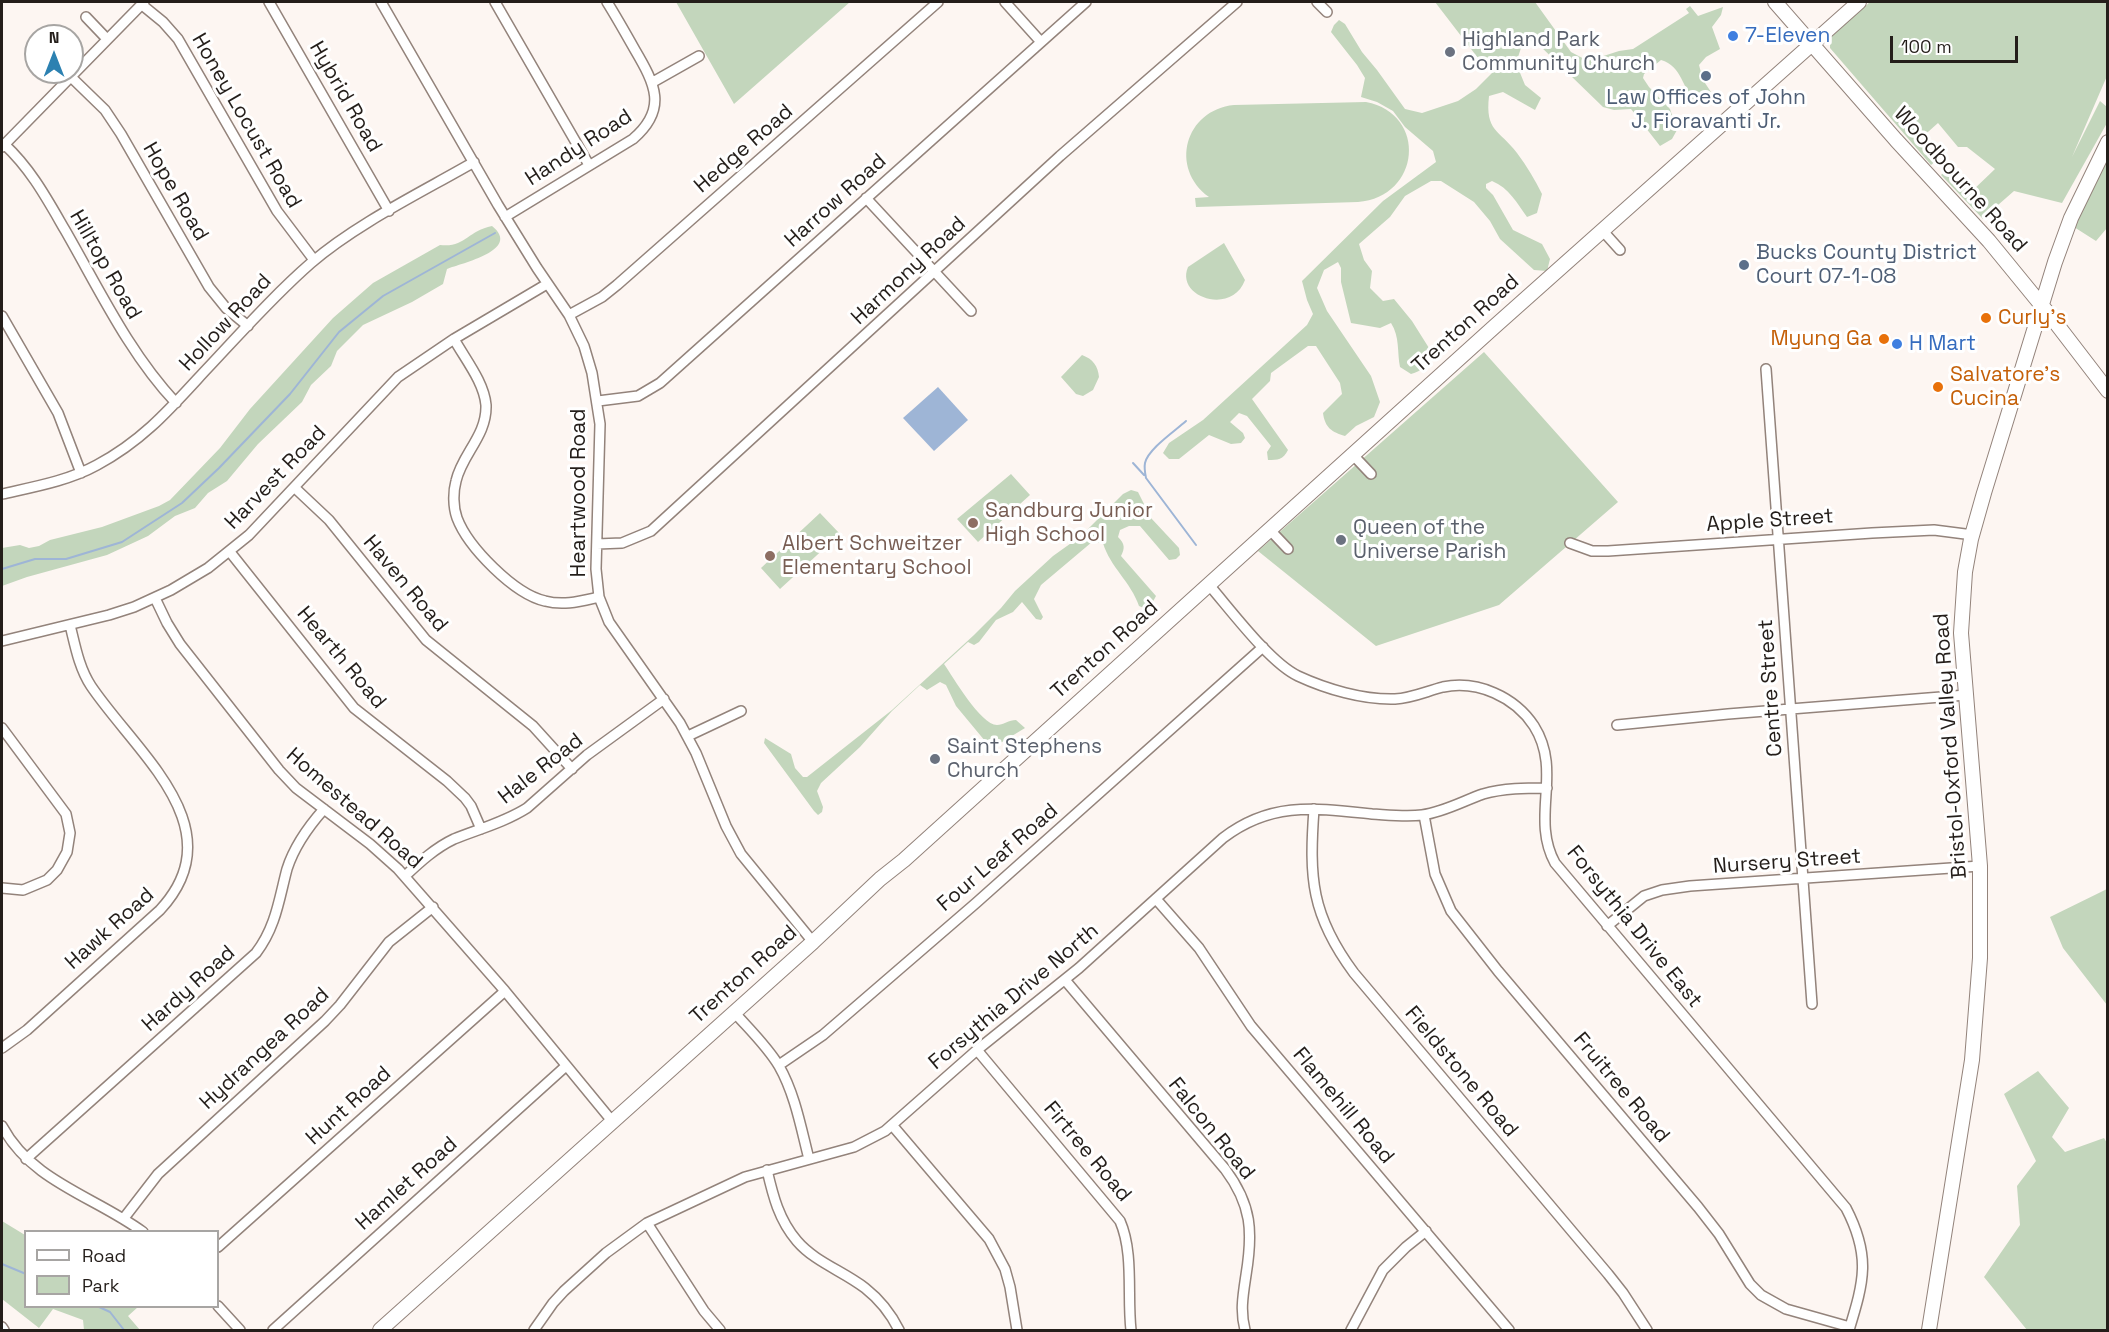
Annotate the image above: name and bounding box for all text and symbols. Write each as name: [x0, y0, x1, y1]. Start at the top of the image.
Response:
place label: 7-Eleven: [1745, 23, 1830, 49]
north arrow: [24, 24, 84, 84]
scale bar: [1893, 24, 2020, 62]
text: N: [49, 27, 59, 48]
place label: Highland Park Community Church: [1462, 27, 1655, 77]
street label: Honey Locust Road: [186, 29, 306, 213]
marker: 7-Eleven: [1726, 29, 1740, 43]
text: 100 m: [1901, 35, 1952, 58]
street label: Hybrid Road: [303, 37, 387, 157]
marker: Highland Park Community Church: [1443, 45, 1457, 59]
marker: Law Offices of John J. Fioravanti Jr.: [1699, 69, 1713, 83]
place label: Law Offices of John J. Fioravanti Jr.: [1606, 85, 1806, 135]
street label: Hedge Road: [689, 99, 799, 199]
street label: Woodbourne Road: [1888, 102, 2032, 258]
street label: Handy Road: [521, 104, 637, 192]
street label: Hope Road: [137, 138, 213, 246]
street label: Harrow Road: [780, 149, 892, 253]
street label: Hilltop Road: [64, 206, 146, 324]
street label: Harmony Road: [847, 212, 971, 330]
place label: Bucks County District Court 07-1-08: [1756, 240, 1977, 290]
marker: Bucks County District Court 07-1-08: [1737, 258, 1751, 272]
street label: Hollow Road: [175, 269, 277, 377]
street label: Trenton Road: [1407, 269, 1525, 379]
place label: Curly's: [1998, 305, 2067, 331]
marker: Curly's: [1979, 311, 1993, 325]
place label: Myung Ga: [1770, 326, 1872, 352]
place label: H Mart: [1909, 331, 1976, 357]
marker: Myung Ga: [1877, 332, 1891, 346]
marker: H Mart: [1890, 337, 1904, 351]
place label: Salvatore's Cucina: [1950, 362, 2060, 412]
marker: Salvatore's Cucina: [1931, 380, 1945, 394]
street label: Heartwood Road: [566, 409, 592, 577]
street label: Harvest Road: [220, 421, 332, 535]
place label: Sandburg Junior High School: [985, 498, 1153, 548]
street label: Apple Street: [1706, 504, 1834, 538]
place label: Queen of the Universe Parish: [1353, 515, 1506, 565]
marker: Sandburg Junior High School: [966, 516, 980, 530]
street label: Haven Road: [357, 531, 453, 637]
place label: Albert Schweitzer Elementary School: [782, 531, 972, 581]
marker: Queen of the Universe Parish: [1334, 533, 1348, 547]
marker: Albert Schweitzer Elementary School: [763, 549, 777, 563]
street label: Trenton Road: [1046, 595, 1164, 705]
street label: Hearth Road: [291, 602, 391, 714]
street label: Bristol-Oxford Valley Road: [1929, 612, 1973, 880]
street label: Centre Street: [1754, 618, 1788, 758]
street label: Hale Road: [494, 728, 588, 810]
place label: Saint Stephens Church: [947, 734, 1102, 784]
street label: Homestead Road: [281, 743, 427, 875]
marker: Saint Stephens Church: [928, 752, 942, 766]
street label: Four Leaf Road: [932, 799, 1064, 917]
street label: Forsythia Drive East: [1561, 841, 1707, 1013]
street label: Nursery Street: [1712, 844, 1862, 880]
street label: Hawk Road: [60, 883, 160, 975]
street label: Forsythia Drive North: [924, 919, 1104, 1075]
street label: Trenton Road: [685, 920, 803, 1030]
street label: Hardy Road: [137, 941, 241, 1037]
street label: Hydrangea Road: [195, 983, 335, 1115]
street label: Fieldstone Road: [1399, 1001, 1523, 1143]
street label: Fruitree Road: [1568, 1028, 1674, 1148]
street label: Flamehill Road: [1287, 1043, 1399, 1169]
street label: Hunt Road: [301, 1061, 397, 1151]
street label: Falcon Road: [1162, 1073, 1260, 1185]
street label: Firtree Road: [1038, 1097, 1136, 1207]
street label: Hamlet Road: [351, 1132, 463, 1236]
legend: [24, 1230, 219, 1308]
text: Road: [82, 1244, 126, 1267]
text: Park: [82, 1274, 119, 1297]

